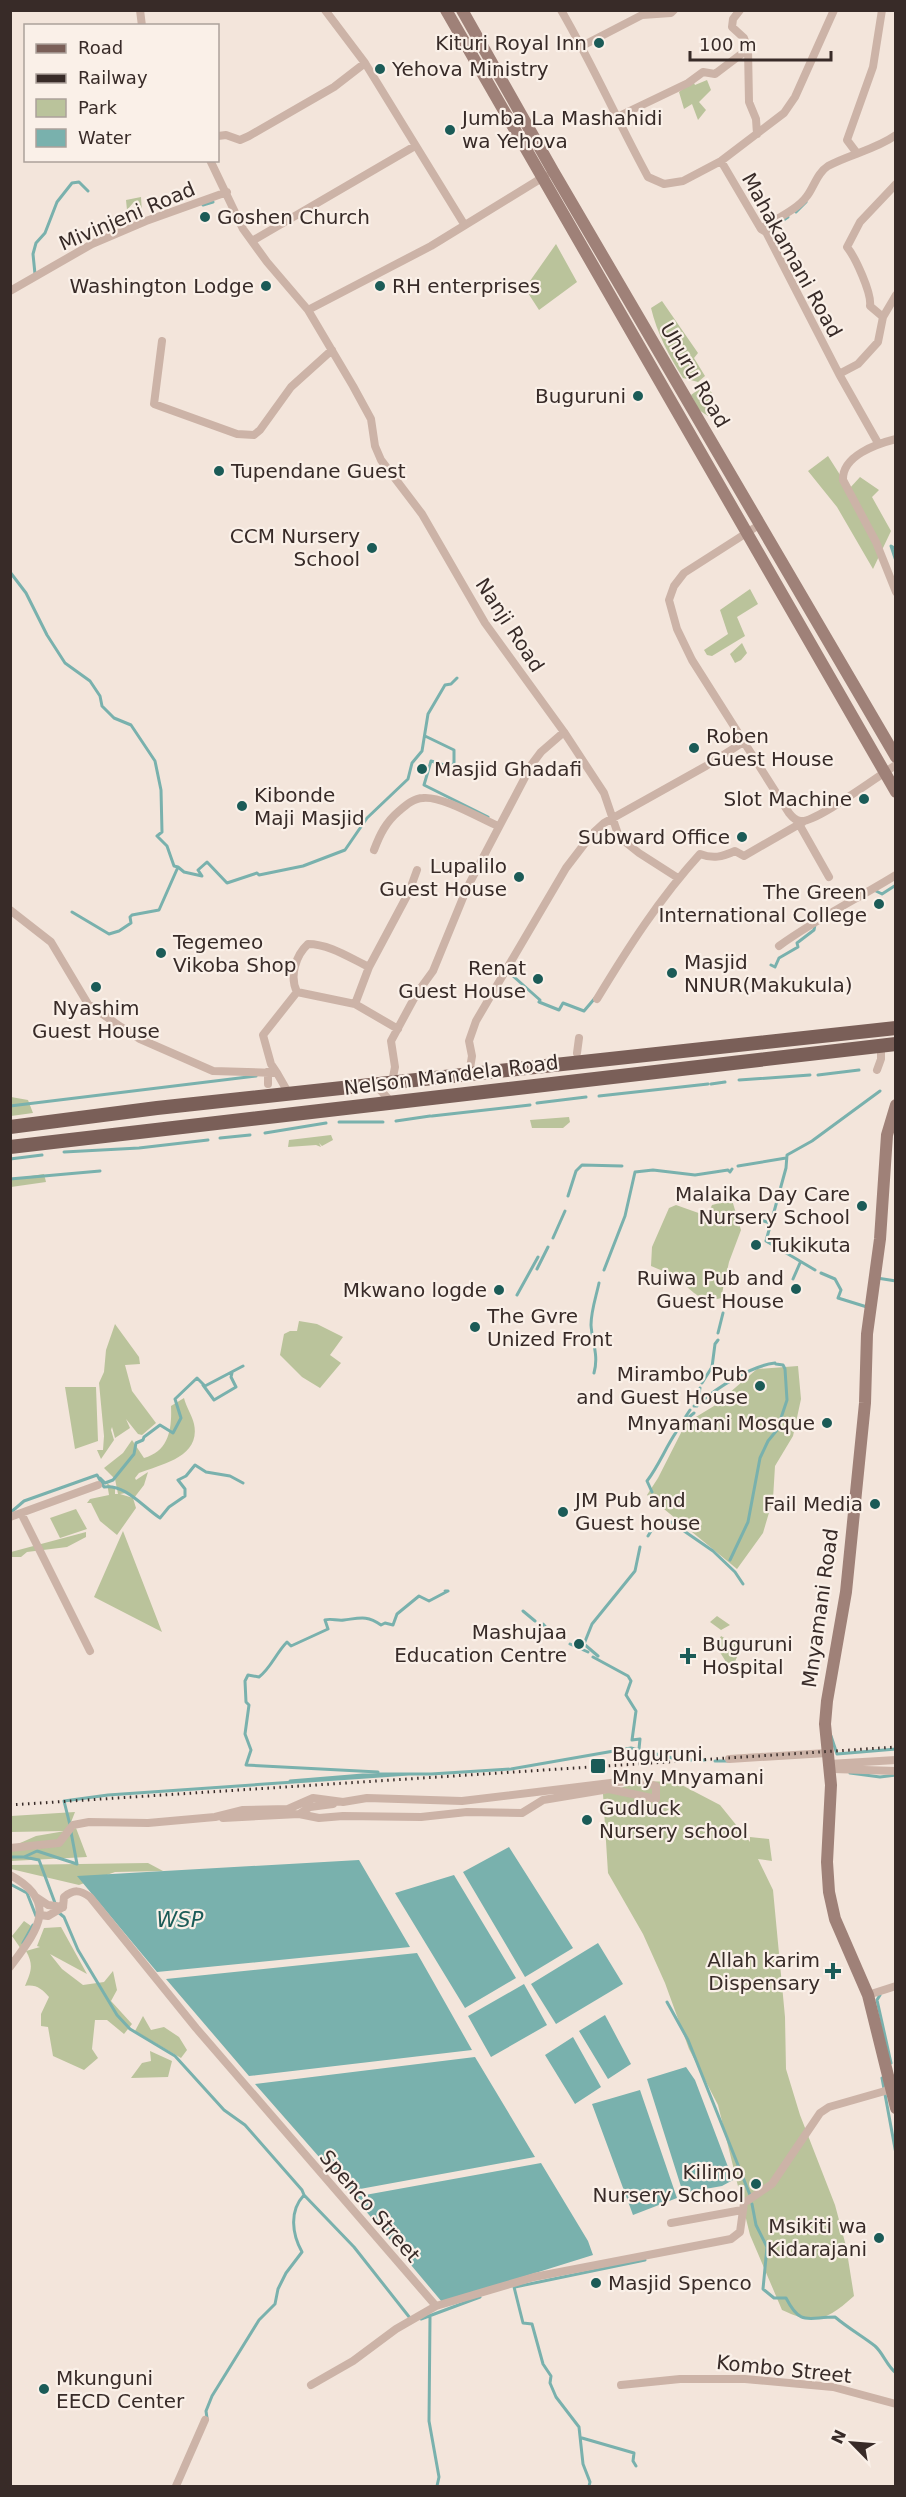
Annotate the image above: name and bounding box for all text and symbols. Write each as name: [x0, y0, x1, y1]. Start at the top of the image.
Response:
legend: [24, 24, 219, 162]
scale bar: [690, 24, 831, 62]
place label: Kituri Royal Inn: [435, 31, 587, 55]
text: 100 m: [699, 34, 757, 55]
marker: Kituri Royal Inn: [592, 36, 606, 50]
text: Road: [78, 37, 123, 58]
place label: Yehova Ministry: [391, 57, 549, 81]
marker: Yehova Ministry: [373, 62, 387, 76]
text: Railway: [78, 67, 148, 88]
text: Park: [78, 97, 117, 118]
place label: Jumba La Mashahidi wa Yehova: [460, 106, 662, 153]
marker: Jumba La Mashahidi wa Yehova: [443, 123, 457, 137]
text: Water: [78, 127, 132, 148]
street label: Mahakamani Road: [737, 169, 847, 341]
street label: Mivinjeni Road: [55, 177, 199, 255]
place label: Goshen Church: [217, 205, 370, 229]
marker: Goshen Church: [198, 210, 212, 224]
place label: Washington Lodge: [69, 274, 254, 298]
place label: RH enterprises: [392, 274, 540, 298]
marker: Washington Lodge: [259, 279, 273, 293]
marker: RH enterprises: [373, 279, 387, 293]
street label: Uhuru Road: [655, 318, 735, 432]
place label: Buguruni: [535, 384, 626, 408]
marker: Buguruni: [631, 389, 645, 403]
place label: Tupendane Guest: [230, 459, 406, 483]
marker: Tupendane Guest: [212, 464, 226, 478]
place label: CCM Nursery School: [230, 524, 360, 571]
marker: CCM Nursery School: [365, 541, 379, 555]
street label: Nanji Road: [471, 573, 549, 677]
place label: Roben Guest House: [706, 724, 834, 771]
marker: Roben Guest House: [687, 741, 701, 755]
place label: Masjid Ghadafi: [434, 757, 582, 781]
marker: Masjid Ghadafi: [415, 762, 429, 776]
place label: Kibonde Maji Masjid: [254, 783, 365, 830]
place label: Slot Machine: [724, 787, 852, 811]
marker: Slot Machine: [857, 792, 871, 806]
marker: Kibonde Maji Masjid: [235, 799, 249, 813]
place label: Subward Office: [578, 825, 730, 849]
marker: Subward Office: [735, 830, 749, 844]
place label: Lupalilo Guest House: [379, 854, 507, 901]
marker: Lupalilo Guest House: [512, 870, 526, 884]
place label: The Green International College: [658, 880, 867, 927]
marker: The Green International College: [872, 897, 886, 911]
place label: Tegemeo Vikoba Shop: [172, 930, 297, 977]
marker: Tegemeo Vikoba Shop: [154, 946, 168, 960]
place label: Masjid NNUR(Makukula): [684, 950, 853, 997]
place label: Renat Guest House: [398, 956, 526, 1003]
marker: Masjid NNUR(Makukula): [665, 966, 679, 980]
marker: Renat Guest House: [531, 972, 545, 986]
marker: Nyashim Guest House: [89, 980, 103, 994]
place label: Nyashim Guest House: [32, 996, 160, 1043]
street label: Nelson Mandela Road: [342, 1050, 560, 1100]
place label: Malaika Day Care Nursery School: [675, 1182, 850, 1229]
marker: Malaika Day Care Nursery School: [855, 1199, 869, 1213]
place label: Tukikuta: [767, 1233, 851, 1257]
marker: Tukikuta: [749, 1238, 763, 1252]
place label: Ruiwa Pub and Guest House: [637, 1266, 784, 1313]
place label: Mkwano logde: [343, 1278, 487, 1302]
marker: Ruiwa Pub and Guest House: [789, 1282, 803, 1296]
marker: Mkwano logde: [492, 1283, 506, 1297]
place label: The Gvre Unized Front: [486, 1304, 612, 1351]
marker: The Gvre Unized Front: [468, 1320, 482, 1334]
place label: Mirambo Pub and Guest House: [576, 1362, 748, 1409]
marker: Mirambo Pub and Guest House: [753, 1379, 767, 1393]
place label: Mnyamani Mosque: [627, 1411, 815, 1435]
marker: Mnyamani Mosque: [820, 1416, 834, 1430]
place label: JM Pub and Guest house: [573, 1488, 700, 1535]
place label: Fail Media: [764, 1492, 863, 1516]
marker: Fail Media: [868, 1497, 882, 1511]
marker: JM Pub and Guest house: [556, 1505, 570, 1519]
street label: Mnyamani Road: [797, 1527, 843, 1689]
place label: Mashujaa Education Centre: [394, 1620, 567, 1667]
place label: Buguruni Hospital: [702, 1632, 793, 1679]
marker: Mashujaa Education Centre: [572, 1637, 586, 1651]
marker: Buguruni Hospital: [679, 1647, 697, 1665]
place label: Buguruni Mny Mnyamani: [612, 1742, 764, 1789]
marker: Buguruni Mny Mnyamani: [589, 1757, 607, 1775]
place label: Gudluck Nursery school: [599, 1796, 748, 1843]
marker: Gudluck Nursery school: [580, 1813, 594, 1827]
water label: WSP: [157, 1908, 204, 1932]
place label: Allah karim Dispensary: [707, 1948, 820, 1995]
marker: Allah karim Dispensary: [824, 1962, 842, 1980]
street label: Spenco Street: [315, 2145, 425, 2267]
place label: Kilimo Nursery School: [593, 2160, 744, 2207]
marker: Kilimo Nursery School: [749, 2177, 763, 2191]
place label: Msikiti wa Kidarajani: [767, 2214, 867, 2261]
marker: Msikiti wa Kidarajani: [872, 2231, 886, 2245]
place label: Masjid Spenco: [608, 2271, 752, 2295]
marker: Masjid Spenco: [589, 2276, 603, 2290]
street label: Kombo Street: [715, 2350, 853, 2388]
place label: Mkunguni EECD Center: [56, 2366, 185, 2413]
marker: Mkunguni EECD Center: [37, 2382, 51, 2396]
north arrow: [822, 2413, 882, 2473]
text: N: [827, 2427, 850, 2447]

